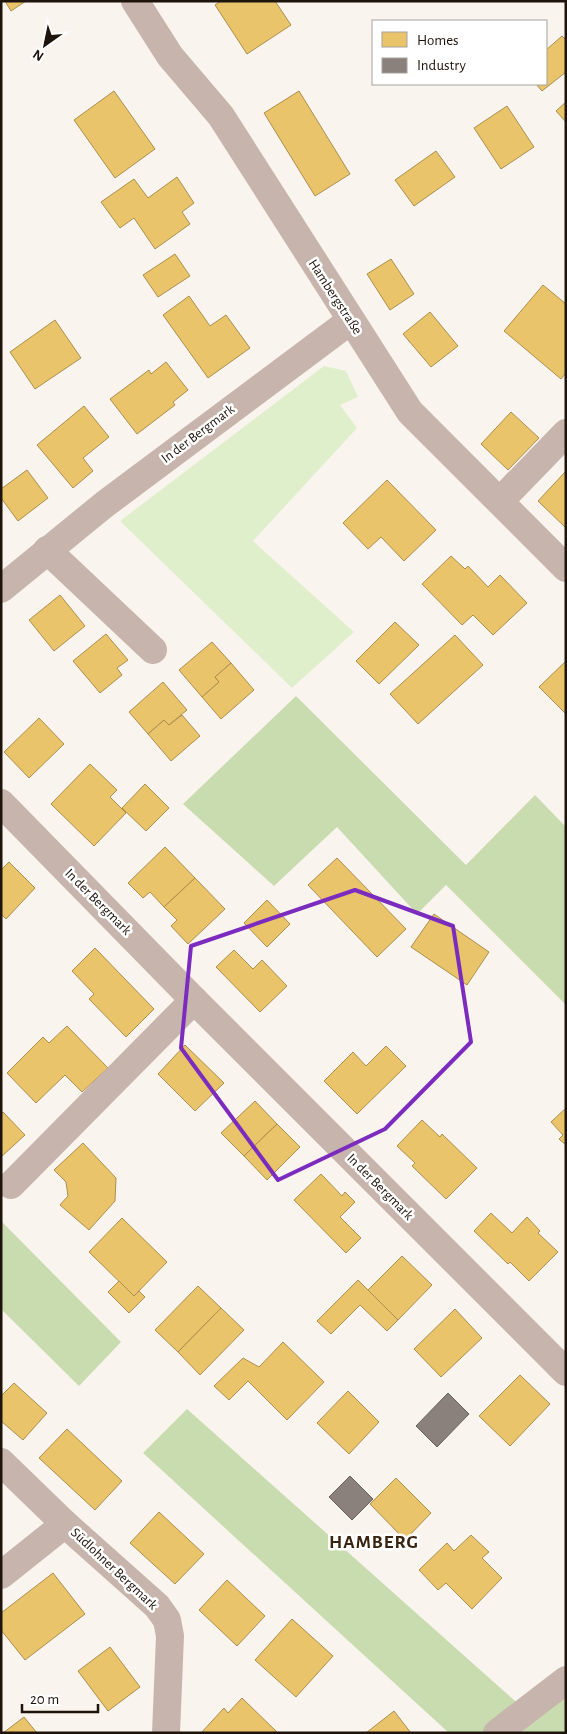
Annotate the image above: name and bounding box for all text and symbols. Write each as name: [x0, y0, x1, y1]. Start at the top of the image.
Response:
north arrow: [20, 20, 70, 70]
legend: [372, 20, 547, 85]
text: Homes: [417, 33, 459, 48]
text: N: [31, 47, 46, 64]
text: Industry: [417, 58, 466, 73]
street label: Hambergstraße: [306, 257, 364, 337]
street label: In der Bergmark: [159, 402, 238, 466]
street label: In der Bergmark: [62, 866, 134, 938]
street label: In der Bergmark: [344, 1151, 416, 1223]
street label: Südlohner Bergmark: [68, 1525, 160, 1613]
district label: HAMBERG: [329, 1533, 419, 1552]
scale bar: [22, 1682, 99, 1714]
text: 20 m: [30, 1692, 59, 1707]

